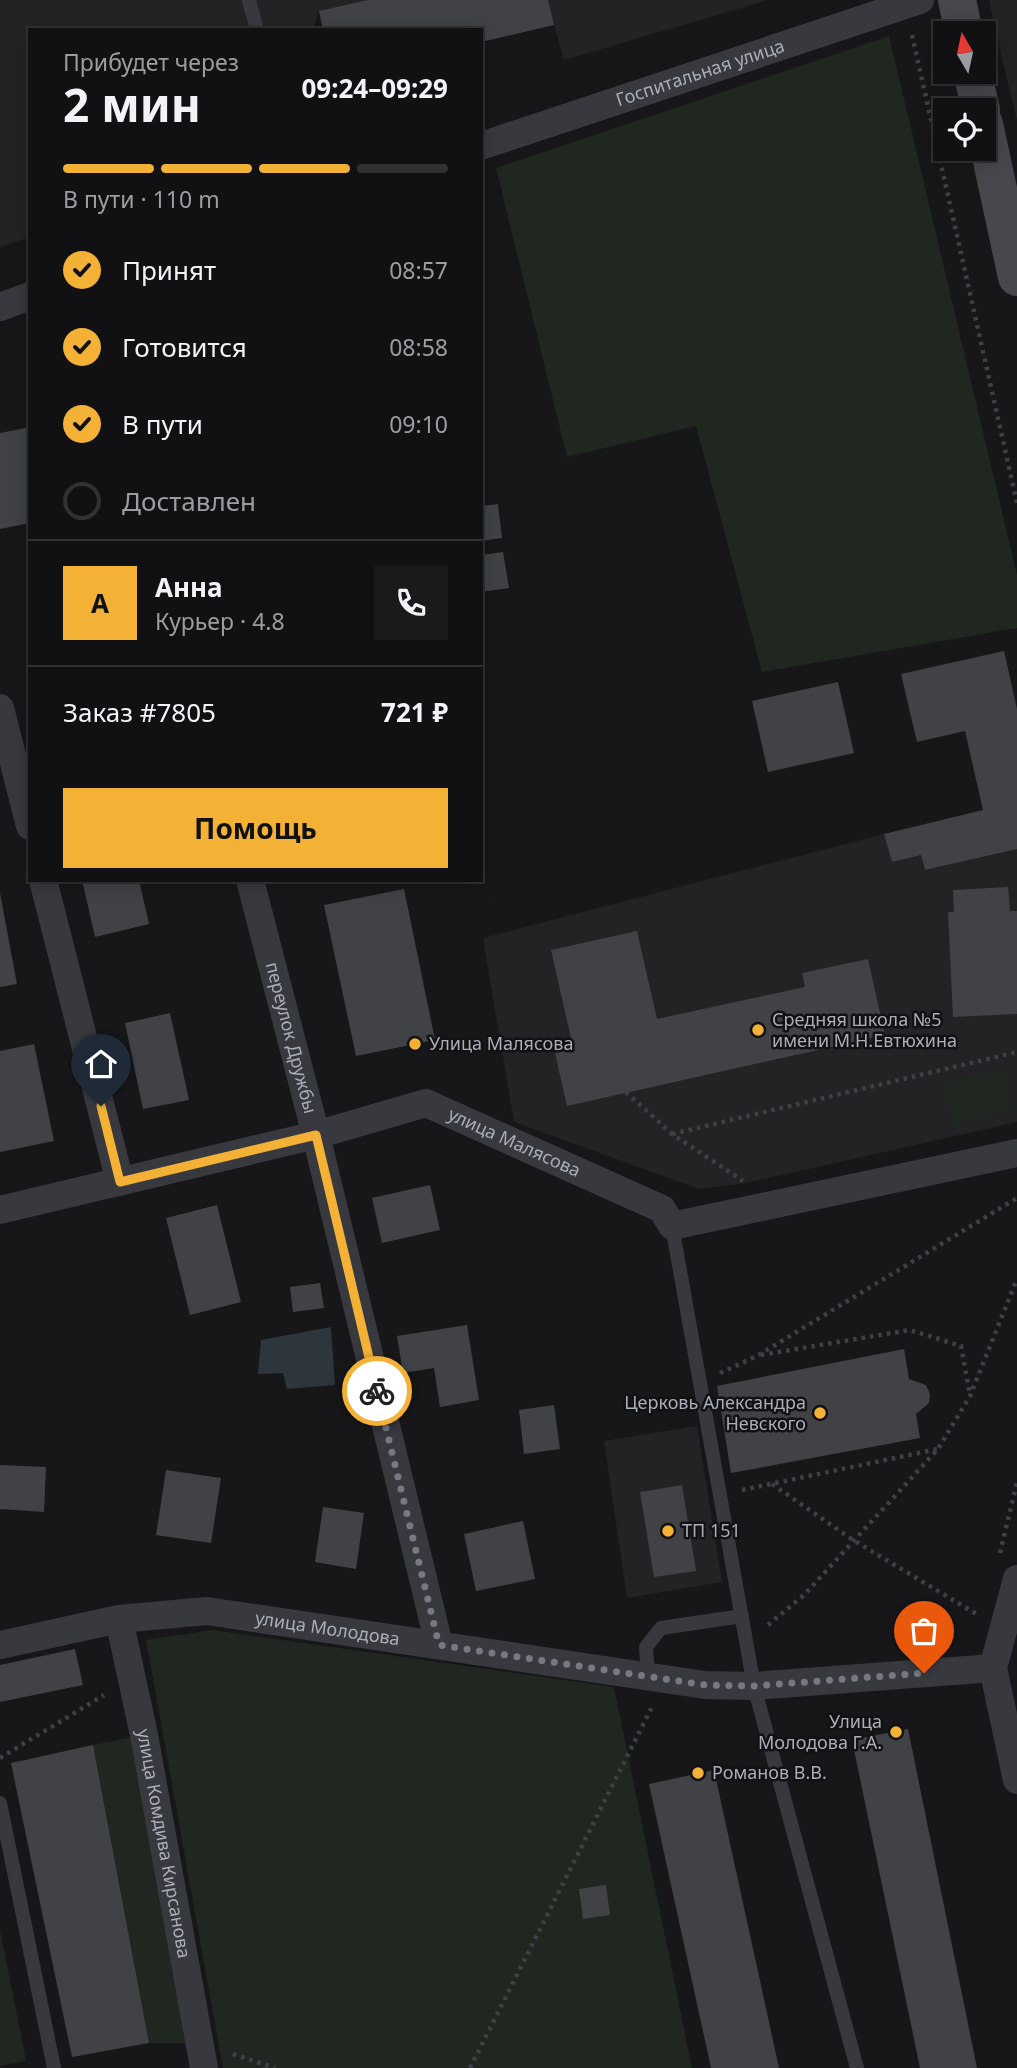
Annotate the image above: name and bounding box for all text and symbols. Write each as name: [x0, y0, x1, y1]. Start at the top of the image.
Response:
north arrow: [933, 21, 996, 84]
map controls: [933, 21, 996, 161]
street label: Госпитальная улица: [613, 33, 787, 111]
text: Прибудет через: [63, 46, 239, 78]
text: 09:24–09:29: [301, 70, 448, 106]
text: 2 мин: [63, 73, 201, 135]
button: locate: [933, 98, 996, 161]
text: В пути · 110 m: [63, 183, 220, 215]
icon: check: [63, 251, 101, 289]
text: Принят: [122, 252, 216, 288]
text: 08:57: [389, 254, 448, 286]
icon: check: [63, 328, 101, 366]
text: Готовится: [122, 329, 247, 365]
text: 08:58: [389, 331, 448, 363]
icon: check: [63, 405, 101, 443]
text: В пути: [122, 406, 203, 442]
text: 09:10: [389, 408, 448, 440]
text: Доставлен: [122, 483, 256, 519]
button: phone: [374, 566, 448, 640]
text: Анна: [155, 569, 223, 605]
text: А: [91, 585, 109, 621]
text: Курьер · 4.8: [155, 605, 285, 637]
text: Заказ #7805: [63, 694, 216, 730]
text: 721 ₽: [381, 694, 448, 730]
button: Помощь: [63, 788, 448, 868]
street label: переулок Дружбы: [261, 959, 323, 1116]
place label: Средняя школа №5 имени М.Н.Евтюхина: [772, 1007, 957, 1052]
marker: Средняя школа №5 имени М.Н.Евтюхина: [750, 1022, 766, 1038]
place label: Улица Малясова: [429, 1031, 573, 1055]
pin: [71, 1034, 131, 1106]
marker: Улица Малясова: [407, 1036, 423, 1052]
icon: home: [82, 1045, 120, 1083]
street label: улица Малясова: [445, 1102, 585, 1182]
courier: [342, 1356, 412, 1426]
icon: bike: [358, 1372, 396, 1410]
place label: Церковь Александра Невского: [624, 1390, 806, 1435]
marker: Церковь Александра Невского: [812, 1405, 828, 1421]
place label: ТП 151: [682, 1518, 741, 1542]
marker: ТП 151: [660, 1523, 676, 1539]
pin: [894, 1601, 954, 1673]
street label: улица Молодова: [254, 1605, 401, 1650]
icon: bag: [905, 1612, 943, 1650]
place label: Улица Молодова Г.А.: [758, 1709, 882, 1754]
marker: Улица Молодова Г.А.: [888, 1724, 904, 1740]
street label: улица Комдива Кирсанова: [132, 1727, 197, 1960]
place label: Романов В.В.: [712, 1760, 827, 1784]
marker: Романов В.В.: [690, 1765, 706, 1781]

